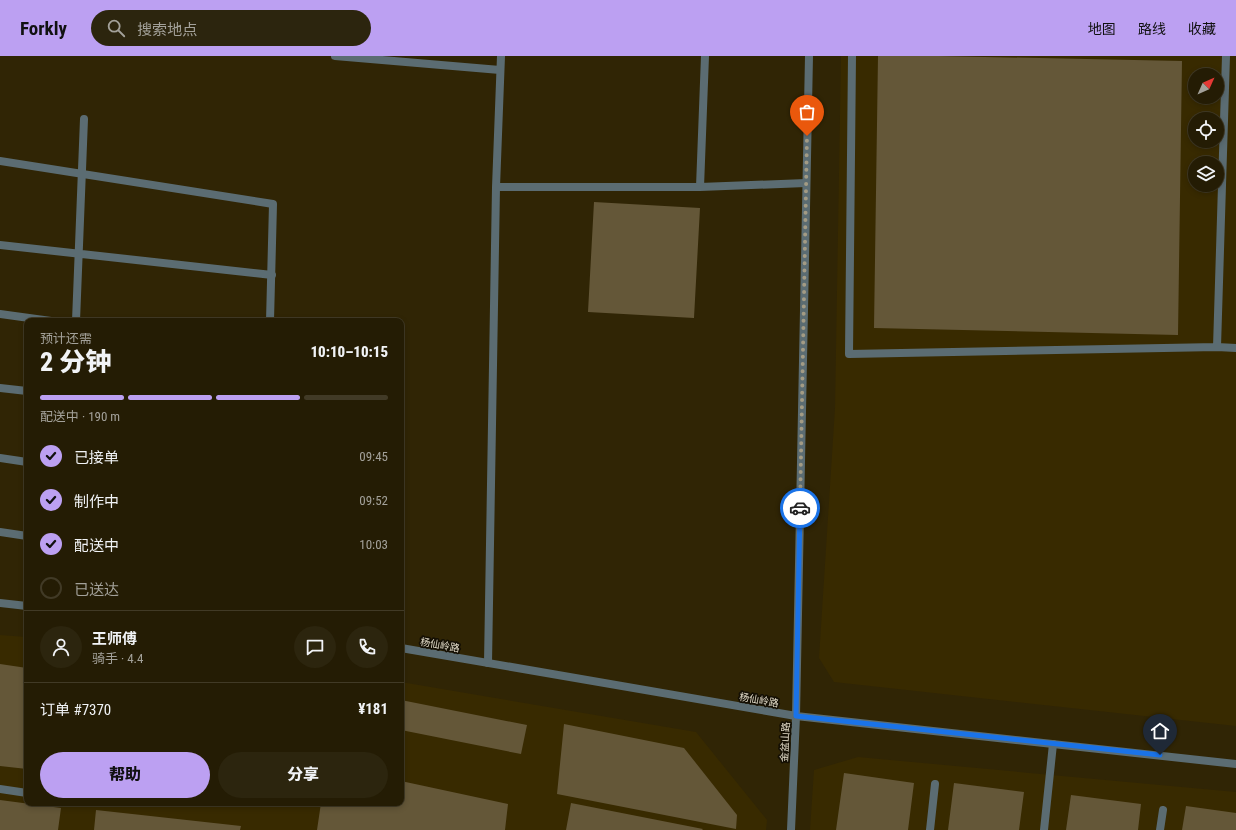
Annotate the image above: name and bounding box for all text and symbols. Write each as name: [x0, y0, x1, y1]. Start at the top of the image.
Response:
search box: [91, 10, 371, 46]
text: Forkly: [20, 17, 67, 40]
icon: search: [105, 17, 127, 39]
text: 搜索地点: [137, 21, 197, 39]
text: 地图: [1088, 21, 1116, 37]
text: 路线: [1138, 21, 1166, 37]
text: 收藏: [1188, 21, 1216, 37]
north arrow: [1188, 68, 1224, 104]
map controls: [1188, 68, 1224, 192]
pin: [790, 95, 824, 136]
icon: bag: [796, 101, 818, 123]
button: locate: [1188, 112, 1224, 148]
button: layers: [1188, 156, 1224, 192]
text: 预计还需: [40, 331, 92, 346]
text: 10:10–10:15: [310, 343, 388, 361]
text: 2 分钟: [40, 347, 111, 377]
text: 配送中 · 190 m: [40, 409, 120, 424]
icon: check: [40, 445, 62, 467]
text: 已接单: [74, 449, 119, 467]
text: 09:45: [359, 449, 388, 464]
courier: [780, 488, 820, 528]
icon: check: [40, 489, 62, 511]
text: 制作中: [74, 493, 119, 511]
text: 09:52: [359, 493, 388, 508]
icon: car: [789, 497, 811, 519]
icon: check: [40, 533, 62, 555]
text: 配送中: [74, 537, 119, 555]
text: 10:03: [359, 537, 388, 552]
text: 已送达: [74, 581, 119, 599]
button: person: [40, 626, 82, 668]
button: chat: [294, 626, 336, 668]
button: phone: [346, 626, 388, 668]
text: 王师傅: [92, 630, 137, 648]
street label: 杨仙岭路: [419, 636, 461, 654]
text: 骑手 · 4.4: [92, 651, 143, 666]
street label: 杨仙岭路: [738, 691, 780, 709]
text: ¥181: [358, 700, 388, 718]
text: 订单 #7370: [40, 701, 111, 719]
pin: [1143, 714, 1177, 755]
icon: home: [1149, 720, 1171, 742]
street label: 金盆山路: [778, 722, 792, 762]
button: 帮助: [40, 752, 210, 798]
button: 分享: [218, 752, 388, 798]

